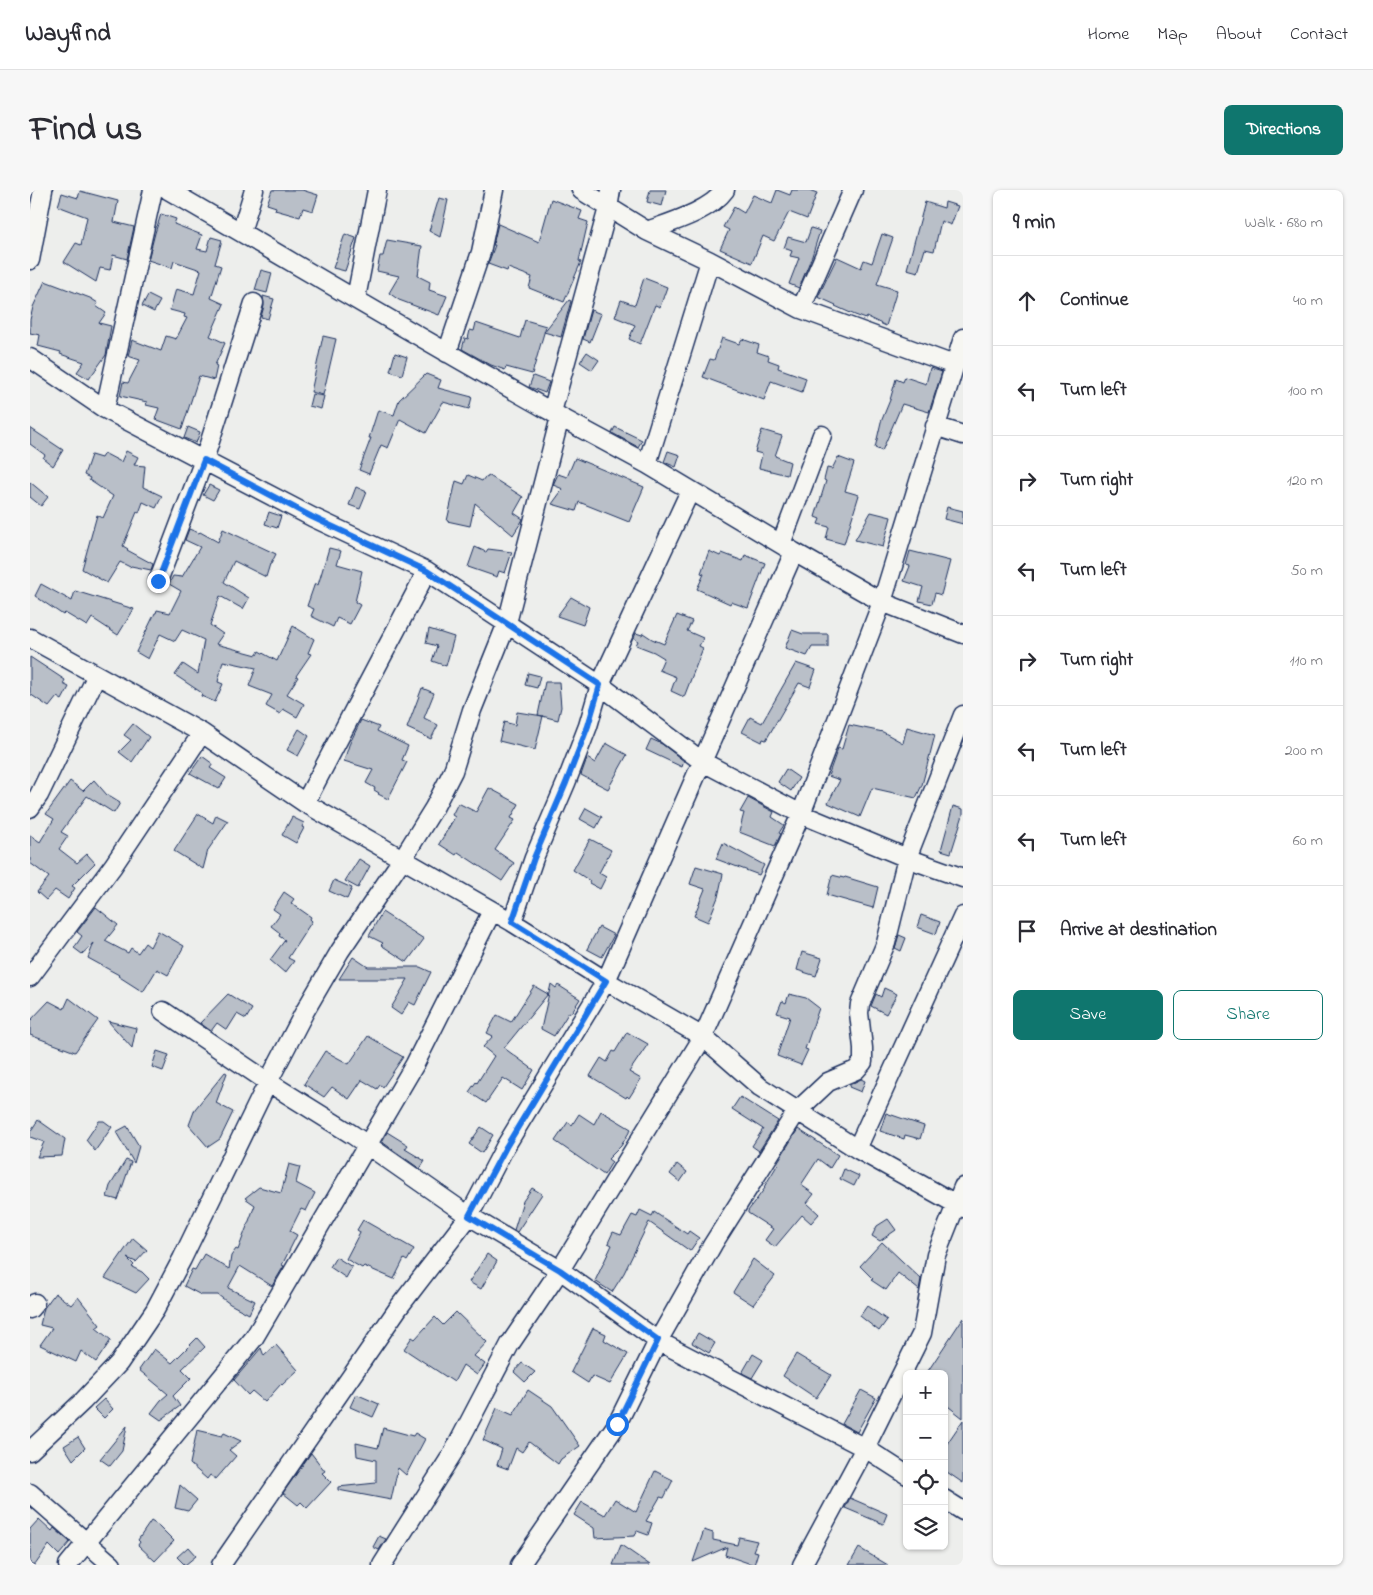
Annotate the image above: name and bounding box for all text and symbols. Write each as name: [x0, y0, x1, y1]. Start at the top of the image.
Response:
text: Wayfind: [25, 17, 111, 52]
text: Home: [1088, 22, 1129, 48]
text: Map: [1157, 22, 1188, 48]
text: About: [1216, 22, 1262, 48]
text: Contact: [1290, 22, 1348, 48]
text: Find us: [30, 105, 142, 156]
button: Directions: [1224, 105, 1343, 155]
text: 9 min: [1013, 208, 1055, 238]
text: Walk · 680 m: [1244, 211, 1323, 235]
icon: ahead: [1013, 287, 1041, 315]
text: Continue: [1060, 287, 1128, 314]
text: 40 m: [1293, 289, 1323, 313]
icon: left: [1013, 377, 1041, 405]
text: Turn left: [1060, 377, 1127, 404]
text: 100 m: [1288, 379, 1323, 403]
icon: right: [1013, 467, 1041, 495]
text: Turn right: [1060, 467, 1133, 494]
text: 120 m: [1287, 469, 1323, 493]
icon: left: [1013, 557, 1041, 585]
text: Turn left: [1060, 557, 1127, 584]
text: 50 m: [1291, 559, 1323, 583]
route end: [147, 570, 170, 593]
icon: right: [1013, 647, 1041, 675]
text: Turn right: [1060, 647, 1133, 674]
text: 110 m: [1289, 649, 1323, 673]
icon: left: [1013, 737, 1041, 765]
text: Turn left: [1060, 737, 1127, 764]
text: 200 m: [1285, 739, 1323, 763]
icon: left: [1013, 827, 1041, 855]
text: Turn left: [1060, 827, 1127, 854]
text: 60 m: [1293, 829, 1323, 853]
icon: arrive: [1013, 917, 1041, 945]
text: Arrive at destination: [1060, 917, 1217, 944]
button: Save: [1013, 990, 1163, 1040]
button: Share: [1173, 990, 1323, 1040]
map controls: [903, 1370, 948, 1550]
button: +: [903, 1370, 948, 1415]
route start: [606, 1413, 629, 1436]
button: −: [903, 1415, 948, 1460]
button: locate: [903, 1460, 948, 1505]
button: layers: [903, 1505, 948, 1550]

